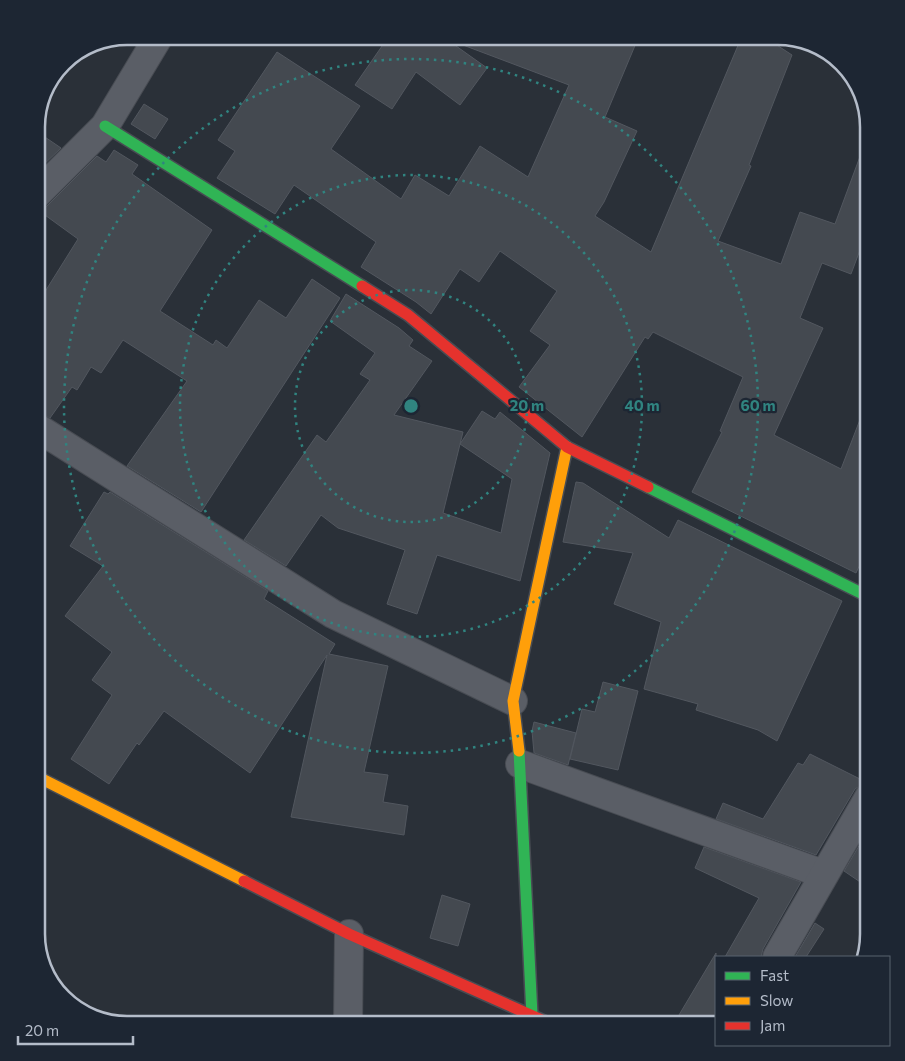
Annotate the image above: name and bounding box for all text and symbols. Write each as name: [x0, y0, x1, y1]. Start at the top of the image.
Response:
text: 20 m: [510, 396, 544, 414]
text: 40 m: [624, 396, 660, 414]
text: 60 m: [740, 396, 776, 414]
centre of rings: [402, 397, 420, 415]
legend: [715, 956, 890, 1046]
text: Fast: [760, 966, 789, 984]
text: Slow: [760, 991, 793, 1009]
scale bar: [18, 1014, 132, 1046]
text: Jam: [760, 1016, 785, 1034]
text: 20 m: [25, 1021, 59, 1039]

